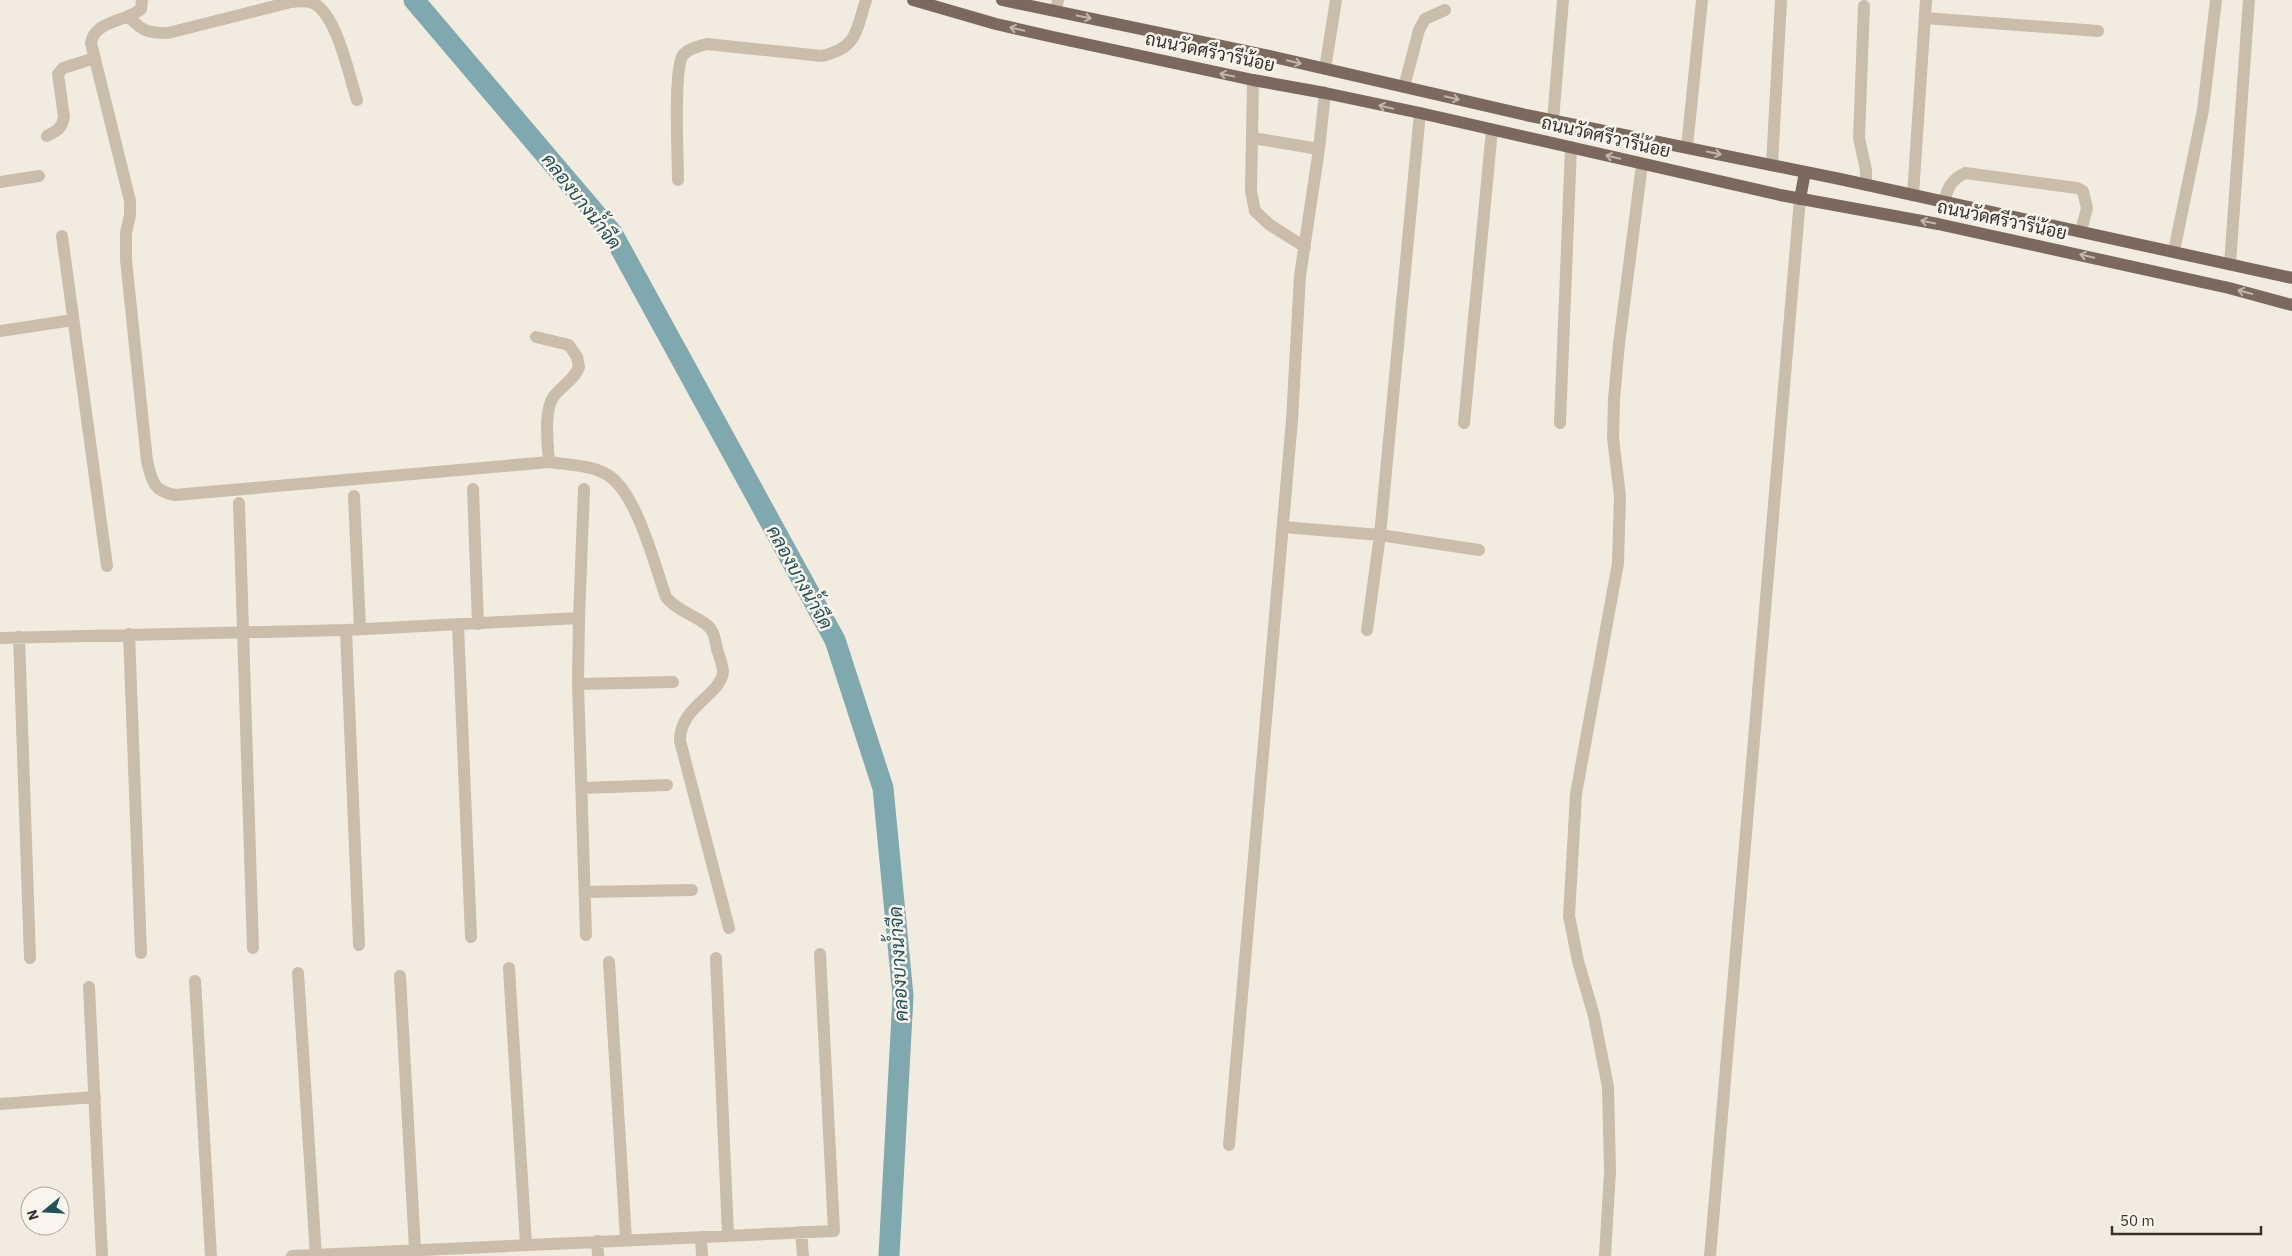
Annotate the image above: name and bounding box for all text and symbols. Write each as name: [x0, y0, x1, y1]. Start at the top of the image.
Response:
one-way arrow: [1075, 12, 1091, 22]
one-way arrow: [1010, 23, 1026, 33]
street label: ถนนวัดศรีวารีน้อย: [1143, 26, 1277, 76]
one-way arrow: [1285, 58, 1301, 67]
one-way arrow: [1220, 69, 1236, 79]
one-way arrow: [1444, 94, 1460, 103]
one-way arrow: [1379, 102, 1395, 111]
street label: ถนนวัดศรีวารีน้อย: [1539, 110, 1673, 163]
water label: คลองบางน้ำจืด: [537, 146, 629, 254]
one-way arrow: [1706, 148, 1722, 158]
one-way arrow: [1606, 152, 1622, 161]
street label: ถนนวัดศรีวารีน้อย: [1935, 194, 2069, 244]
one-way arrow: [1920, 217, 1936, 226]
one-way arrow: [2079, 251, 2095, 261]
one-way arrow: [2237, 287, 2253, 297]
water label: คลองบางน้ำจืด: [762, 519, 841, 633]
water label: คลองบางน้ำจืด: [880, 906, 913, 1022]
north arrow: [20, 1186, 70, 1236]
scale bar: [2112, 1204, 2261, 1236]
text: N: [23, 1207, 43, 1223]
text: 50 m: [2120, 1211, 2155, 1230]

